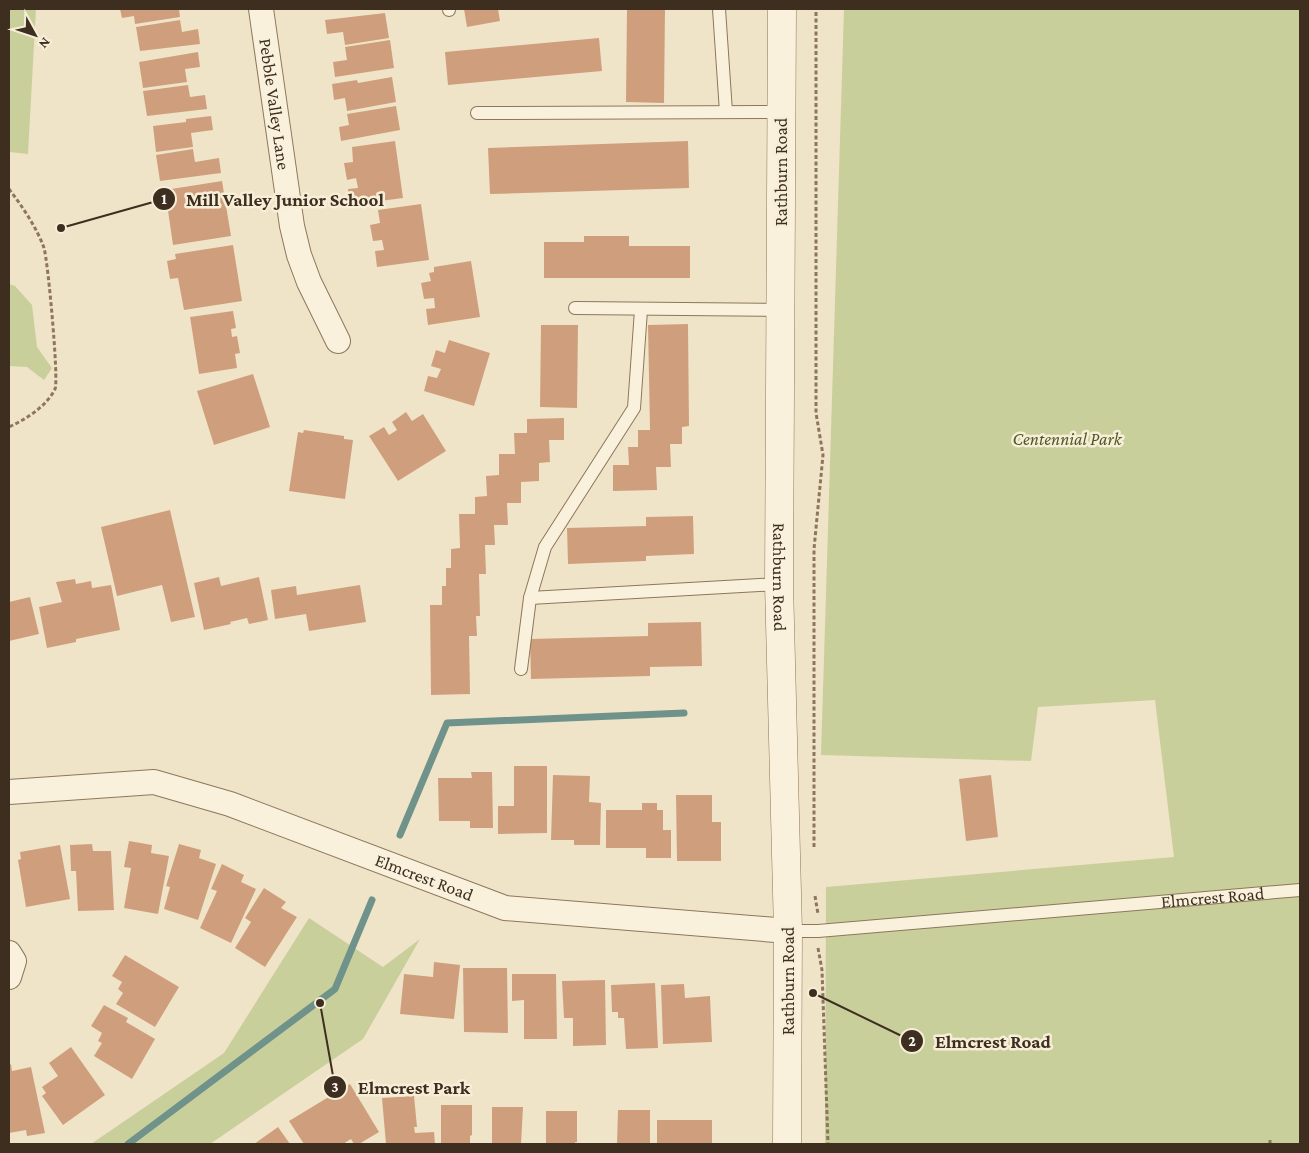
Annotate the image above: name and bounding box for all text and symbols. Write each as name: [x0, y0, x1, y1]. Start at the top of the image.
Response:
north arrow: [10, 10, 60, 60]
text: N: [35, 35, 54, 53]
street label: Pebble Valley Lane: [255, 37, 294, 171]
street label: Rathburn Road: [771, 117, 791, 226]
callout: Mill Valley Junior School: [151, 182, 394, 216]
text: Mill Valley Junior School: [186, 189, 384, 210]
text: 1: [161, 191, 167, 207]
park label: Centennial Park: [1012, 429, 1123, 449]
street label: Rathburn Road: [769, 523, 790, 632]
street label: Elmcrest Road: [372, 850, 476, 905]
street label: Elmcrest Road: [1160, 883, 1265, 912]
street label: Rathburn Road: [778, 926, 798, 1035]
callout: Elmcrest Road: [900, 1024, 1061, 1058]
text: Elmcrest Road: [935, 1031, 1052, 1052]
text: 2: [908, 1033, 916, 1049]
callout: Elmcrest Park: [323, 1070, 480, 1104]
text: Elmcrest Park: [358, 1077, 471, 1098]
text: 3: [331, 1079, 339, 1095]

